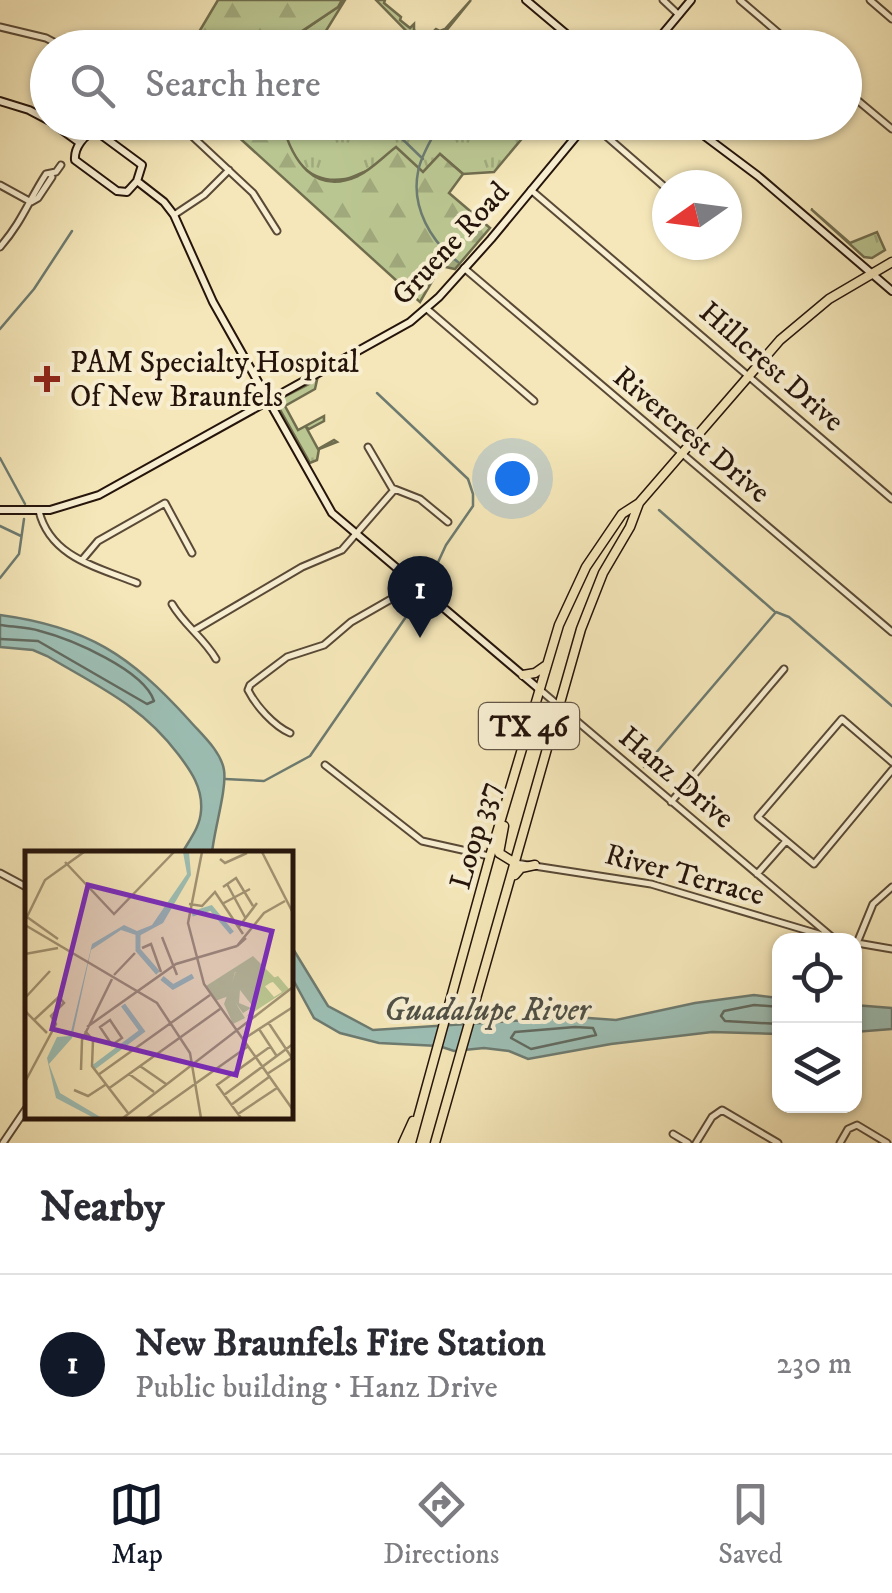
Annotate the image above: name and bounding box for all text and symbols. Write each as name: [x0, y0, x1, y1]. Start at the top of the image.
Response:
search box: [30, 30, 862, 140]
icon: search: [65, 58, 120, 113]
text: Search here: [145, 61, 321, 109]
north arrow: [652, 170, 742, 260]
street label: Gruene Road: [385, 174, 518, 314]
street label: Hillcrest Drive: [691, 294, 851, 440]
place label: PAM Specialty Hospital Of New Braunfels: [70, 345, 359, 416]
street label: Rivercrest Drive: [605, 359, 777, 512]
marker: PAM Specialty Hospital Of New Braunfels: [34, 366, 60, 392]
your location: [487, 453, 538, 504]
pin: 1: [388, 556, 452, 638]
road number: TX 46: [479, 703, 579, 749]
street label: Hanz Drive: [611, 719, 741, 837]
street label: Loop 337: [442, 777, 508, 894]
street label: River Terrace: [601, 836, 768, 914]
inset map: [25, 851, 292, 1118]
map controls: [772, 933, 862, 1113]
button: locate: [772, 933, 862, 1023]
water label: Guadalupe River: [384, 991, 593, 1031]
button: layers: [772, 1023, 862, 1113]
text: Nearby: [40, 1182, 164, 1234]
text: New Braunfels Fire Station: [135, 1320, 546, 1368]
text: 1: [67, 1344, 78, 1384]
text: 230 m: [776, 1344, 852, 1384]
text: Public building · Hanz Drive: [135, 1368, 498, 1408]
tab: Map: [109, 1477, 164, 1572]
tab: Directions: [383, 1477, 499, 1572]
tab: Saved: [718, 1477, 783, 1572]

